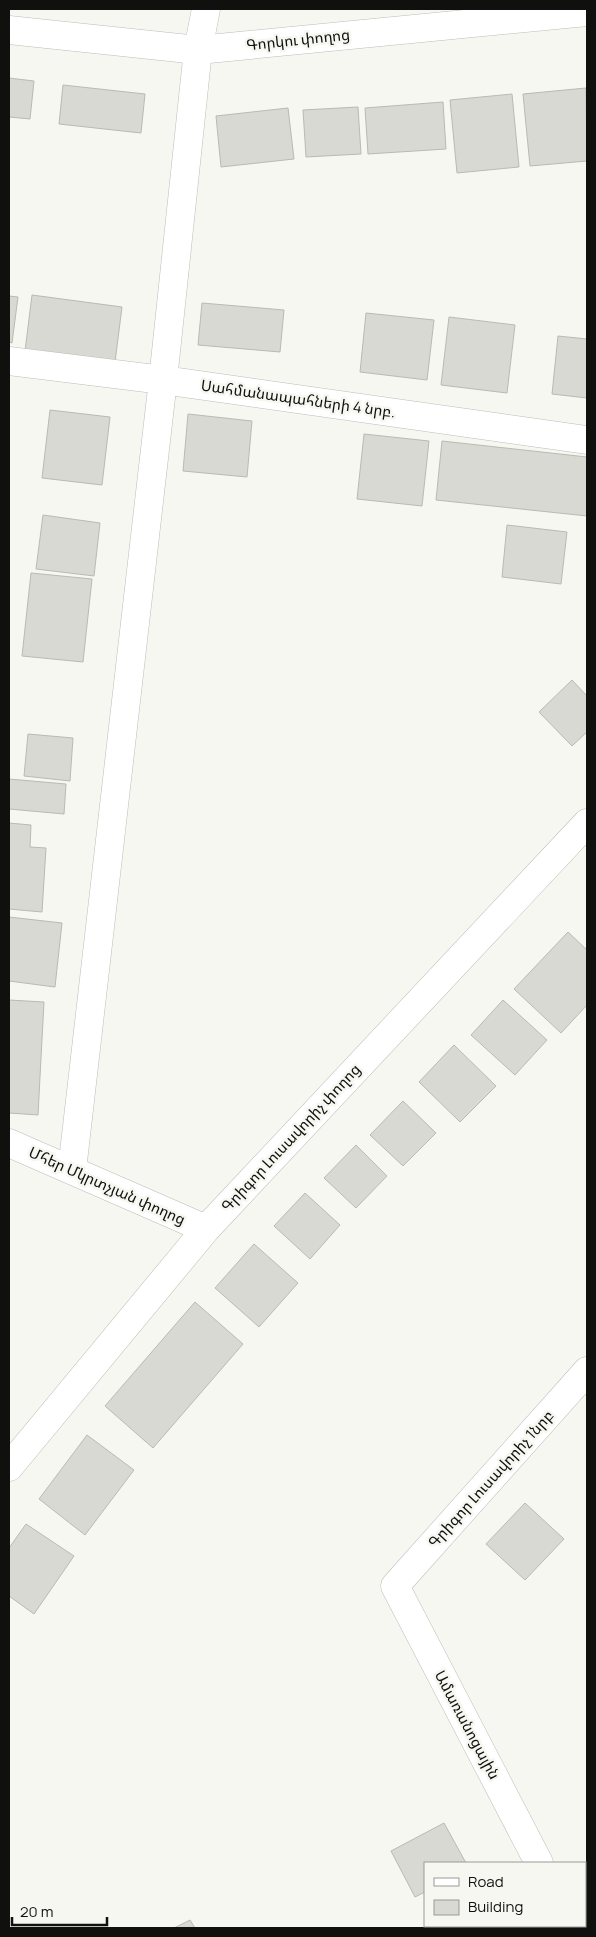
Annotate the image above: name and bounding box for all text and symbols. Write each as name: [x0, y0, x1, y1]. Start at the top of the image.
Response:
street label: Գորկու փողոց: [245, 24, 351, 55]
street label: Սահմանապահների 4 նրբ.: [199, 374, 397, 423]
street label: Գրիգոր Լուսավորիչ փողոց: [216, 1059, 365, 1216]
street label: Մհեր Մկրտչյան փողոց: [25, 1141, 189, 1230]
street label: Գրիգոր Լուսավորիչ 1նրբ: [423, 1405, 558, 1552]
street label: Ամառանոցային: [430, 1666, 505, 1783]
legend: [424, 1862, 586, 1927]
text: Road: [468, 1871, 504, 1892]
scale bar: [12, 1894, 108, 1926]
text: Building: [468, 1896, 523, 1917]
text: 20 m: [20, 1901, 53, 1922]

